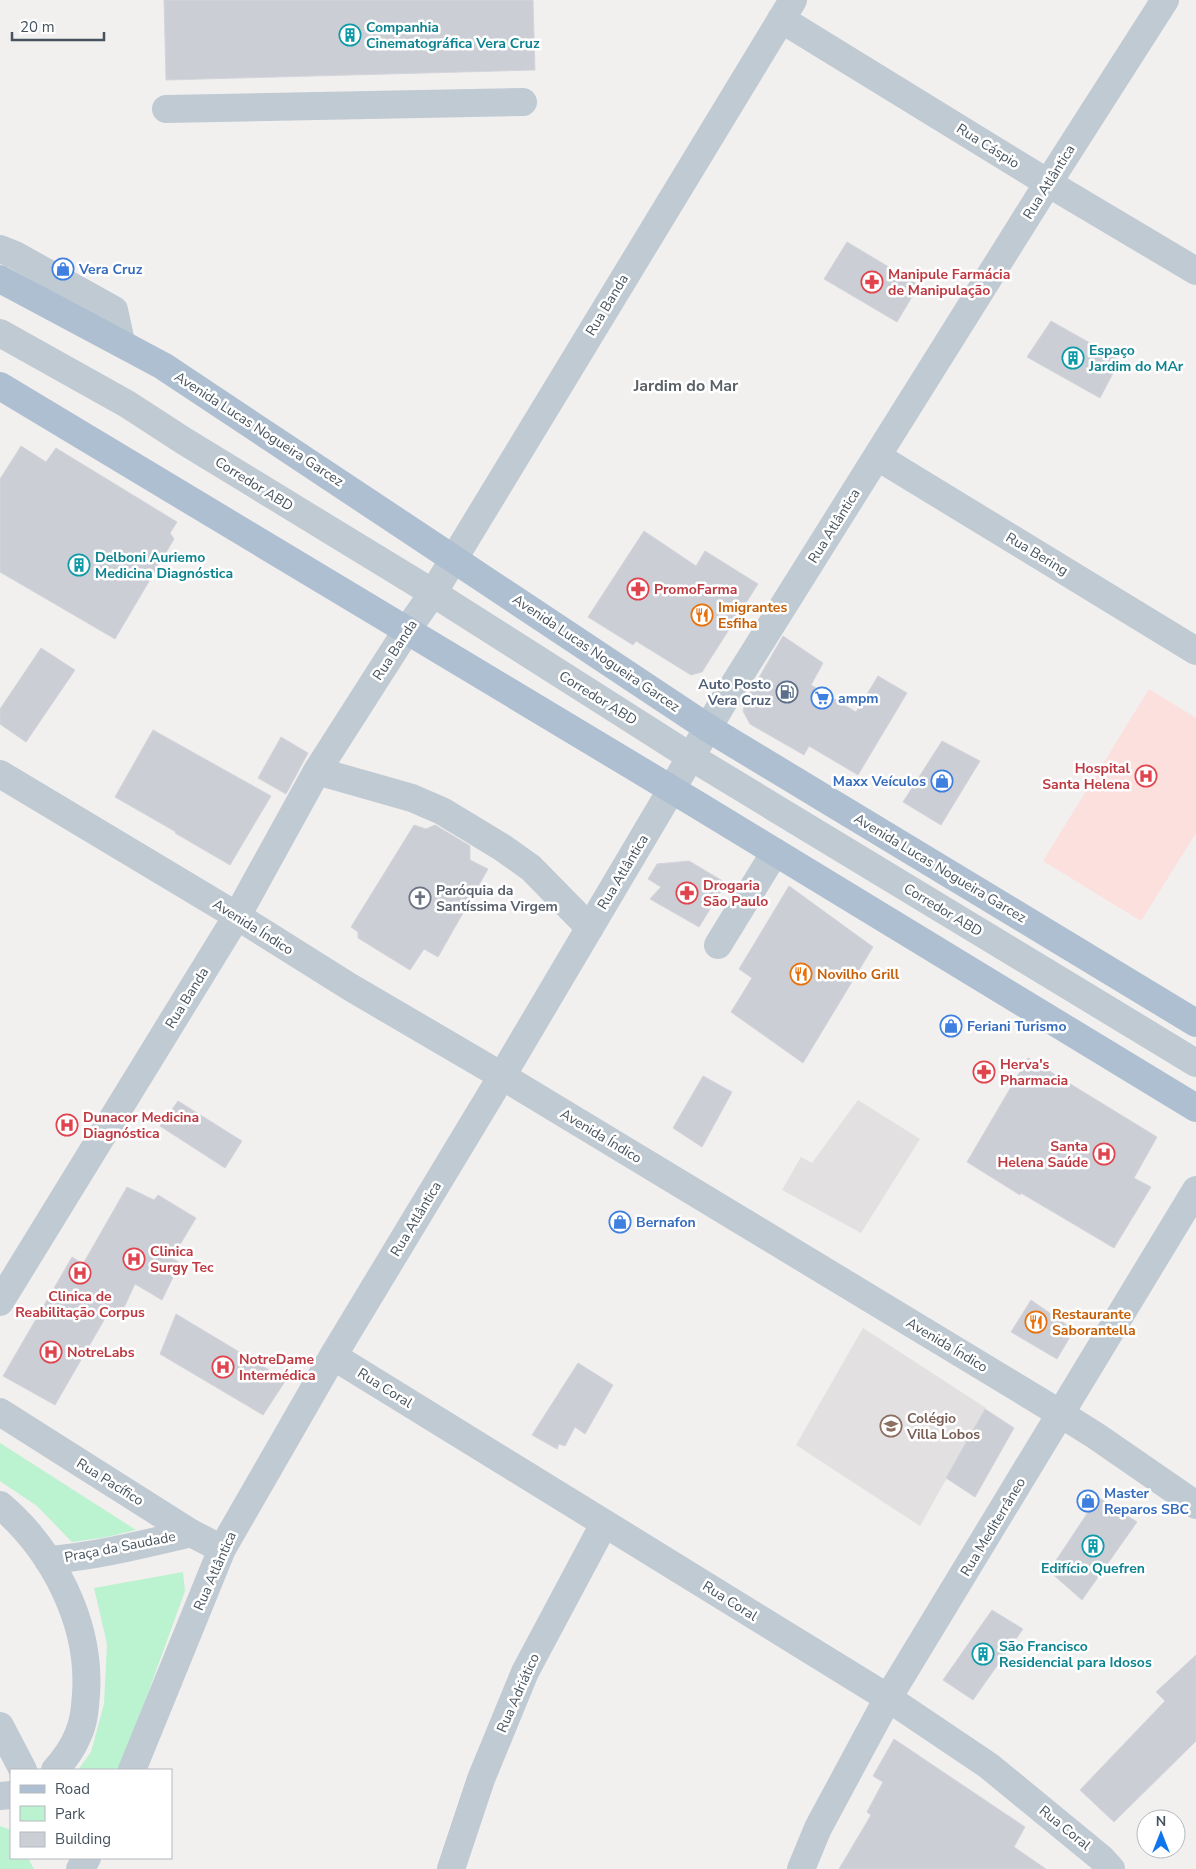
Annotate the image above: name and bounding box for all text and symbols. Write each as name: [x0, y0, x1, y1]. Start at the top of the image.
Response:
scale bar: [12, 10, 105, 42]
text: 20 m: [20, 17, 55, 37]
place label: Companhia Cinematográfica Vera Cruz: [366, 18, 540, 53]
building icon: Companhia Cinematográfica Vera Cruz: [338, 23, 362, 47]
street label: Rua Cáspio: [953, 119, 1023, 173]
street label: Rua Atlântica: [1019, 141, 1079, 223]
shop icon: Vera Cruz: [51, 257, 75, 281]
place label: Vera Cruz: [78, 260, 143, 279]
place label: Manipule Farmácia de Manipulação: [888, 265, 1010, 300]
pharmacy icon: Manipule Farmácia de Manipulação: [860, 270, 884, 294]
street label: Rua Banda: [581, 271, 633, 339]
place label: Espaço Jardim do MAr: [1088, 341, 1184, 376]
building icon: Espaço Jardim do MAr: [1061, 346, 1085, 370]
street label: Avenida Lucas Nogueira Garcez: [171, 367, 348, 491]
district label: Jardim do Mar: [633, 375, 739, 397]
street label: Corredor ABD: [211, 452, 297, 516]
street label: Rua Atlântica: [804, 485, 864, 567]
street label: Rua Bering: [1002, 528, 1072, 580]
place label: Delboni Auriemo Medicina Diagnóstica: [95, 548, 233, 583]
building icon: Delboni Auriemo Medicina Diagnóstica: [67, 553, 91, 577]
pharmacy icon: PromoFarma: [626, 577, 650, 601]
place label: PromoFarma: [654, 580, 737, 599]
street label: Avenida Lucas Nogueira Garcez: [509, 590, 684, 716]
place label: Imigrantes Esfiha: [718, 598, 787, 633]
restaurant icon: Imigrantes Esfiha: [690, 603, 714, 627]
street label: Rua Banda: [368, 616, 422, 684]
street label: Corredor ABD: [555, 666, 641, 730]
place label: Auto Posto Vera Cruz: [698, 675, 771, 710]
fuel station icon: Auto Posto Vera Cruz: [775, 680, 799, 704]
supermarket icon: ampm: [810, 686, 834, 710]
place label: ampm: [838, 689, 879, 708]
place label: Hospital Santa Helena: [1042, 759, 1131, 794]
hospital icon: Hospital Santa Helena: [1134, 764, 1158, 788]
shop icon: Maxx Veículos: [930, 769, 954, 793]
place label: Maxx Veículos: [833, 772, 926, 791]
street label: Avenida Lucas Nogueira Garcez: [850, 809, 1030, 927]
street label: Rua Atlântica: [593, 831, 653, 913]
place label: Drogaria São Paulo: [703, 876, 768, 911]
street label: Corredor ABD: [900, 879, 986, 941]
place label: Paróquia da Santíssima Virgem: [436, 881, 558, 916]
pharmacy icon: Drogaria São Paulo: [675, 881, 699, 905]
church icon: Paróquia da Santíssima Virgem: [408, 886, 432, 910]
street label: Avenida Índico: [209, 895, 297, 960]
restaurant icon: Novilho Grill: [789, 962, 813, 986]
street label: Rua Banda: [161, 964, 213, 1032]
place label: Novilho Grill: [817, 965, 900, 984]
shop icon: Feriani Turismo: [939, 1014, 963, 1038]
place label: Feriani Turismo: [967, 1017, 1066, 1036]
place label: Herva's Pharmacia: [1000, 1055, 1068, 1090]
pharmacy icon: Herva's Pharmacia: [972, 1060, 996, 1084]
street label: Avenida Índico: [557, 1104, 645, 1168]
place label: Dunacor Medicina Diagnóstica: [83, 1108, 199, 1143]
hospital icon: Dunacor Medicina Diagnóstica: [55, 1113, 79, 1137]
place label: Santa Helena Saúde: [997, 1137, 1088, 1172]
hospital icon: Santa Helena Saúde: [1092, 1142, 1116, 1166]
street label: Rua Atlântica: [386, 1178, 446, 1260]
shop icon: Bernafon: [608, 1210, 632, 1234]
place label: Bernafon: [636, 1213, 696, 1232]
place label: Clinica Surgy Tec: [150, 1242, 214, 1277]
hospital icon: Clinica Surgy Tec: [122, 1247, 146, 1271]
hospital icon: Clinica de Reabilitação Corpus: [68, 1261, 92, 1285]
place label: Clinica de Reabilitação Corpus: [15, 1287, 145, 1322]
place label: Restaurante Saborantella: [1052, 1305, 1136, 1340]
restaurant icon: Restaurante Saborantella: [1024, 1310, 1048, 1334]
street label: Avenida Índico: [903, 1313, 991, 1377]
hospital icon: NotreLabs: [39, 1340, 63, 1364]
place label: NotreLabs: [67, 1343, 135, 1362]
place label: NotreDame Intermédica: [239, 1350, 316, 1385]
hospital icon: NotreDame Intermédica: [211, 1355, 235, 1379]
street label: Rua Coral: [354, 1364, 417, 1413]
place label: Colégio Villa Lobos: [906, 1409, 980, 1444]
school or university icon: Colégio Villa Lobos: [879, 1414, 903, 1438]
street label: Rua Pacífico: [73, 1454, 147, 1510]
street label: Rua Mediterrâneo: [956, 1474, 1030, 1580]
place label: Master Reparos SBC: [1104, 1484, 1190, 1519]
shop icon: Master Reparos SBC: [1076, 1489, 1100, 1513]
street label: Praça da Saudade: [63, 1527, 177, 1567]
street label: Rua Atlântica: [189, 1528, 241, 1614]
building icon: Edifício Quefren: [1081, 1534, 1105, 1558]
place label: Edifício Quefren: [1041, 1559, 1145, 1578]
street label: Rua Coral: [699, 1577, 762, 1626]
place label: São Francisco Residencial para Idosos: [999, 1637, 1152, 1672]
building icon: São Francisco Residencial para Idosos: [971, 1642, 995, 1666]
street label: Rua Adriático: [492, 1650, 544, 1735]
legend: [10, 1769, 172, 1859]
text: Road: [55, 1779, 90, 1799]
street label: Rua Coral: [1035, 1801, 1096, 1855]
text: Park: [55, 1804, 85, 1824]
north arrow: [1136, 1809, 1186, 1859]
text: N: [1156, 1812, 1166, 1831]
text: Building: [55, 1829, 111, 1849]

